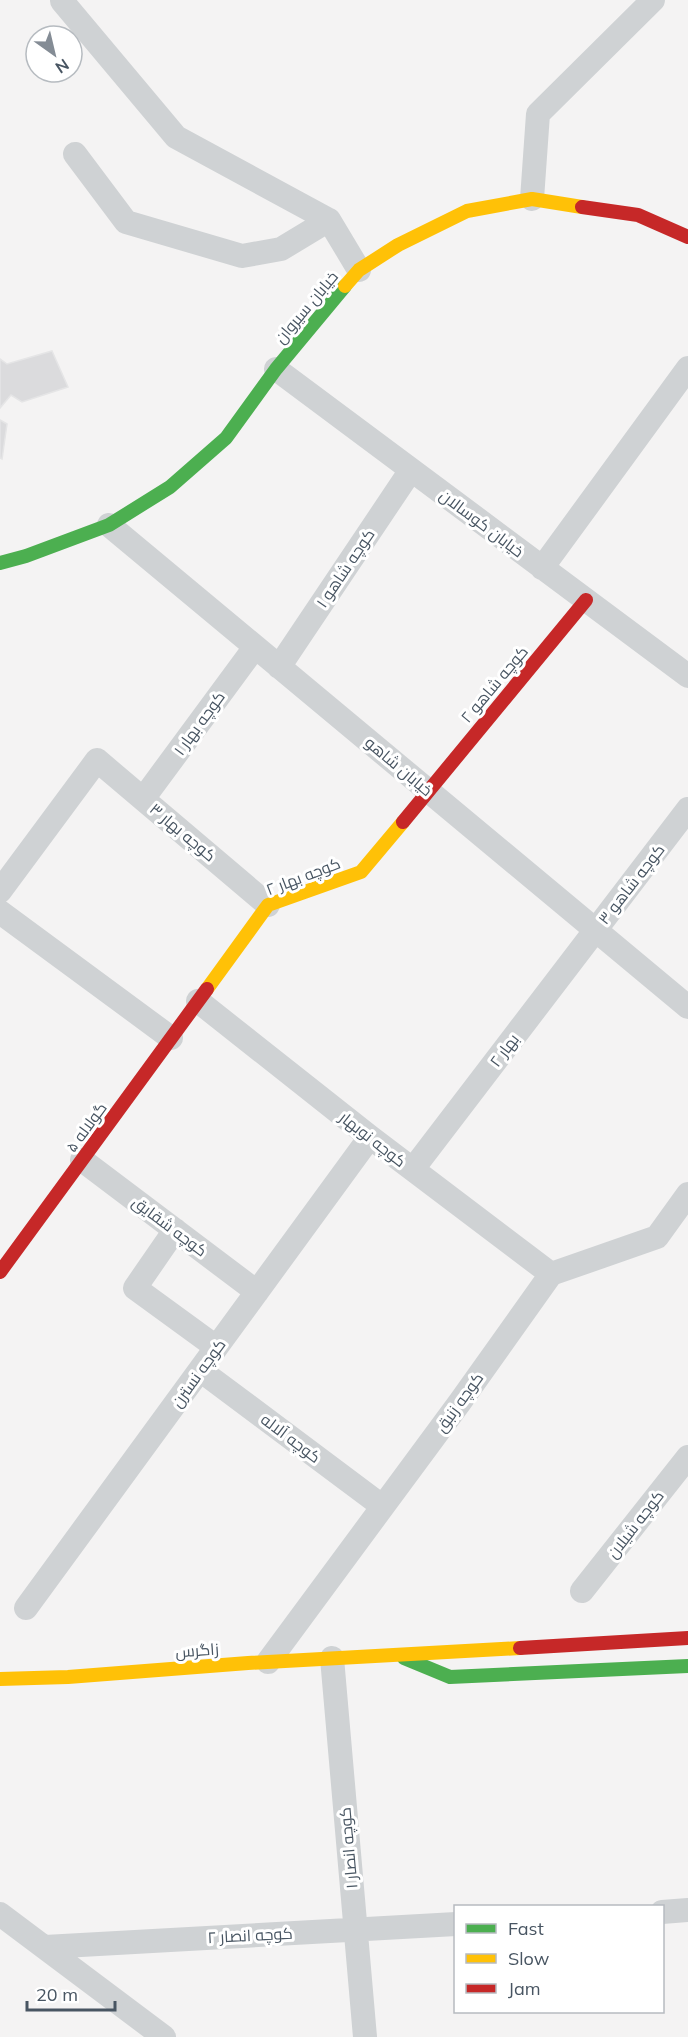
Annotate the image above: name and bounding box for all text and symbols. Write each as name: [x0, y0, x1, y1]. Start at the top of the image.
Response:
north arrow: [24, 24, 84, 84]
text: N: [52, 55, 73, 78]
street label: خیابان سیروان: [270, 267, 343, 348]
street label: خیابان کوسالان: [435, 485, 528, 562]
street label: کوچه شاهو ۱: [311, 525, 380, 612]
street label: کوچه شاهو ۲: [456, 642, 533, 728]
street label: کوچه بهار ۱: [169, 687, 231, 760]
street label: خیابان شاهو: [360, 732, 437, 801]
street label: کوچه بهار ۳: [145, 799, 220, 867]
street label: کوچه شاهو ۳: [593, 840, 670, 929]
street label: کوچه بهار ۲: [263, 853, 344, 901]
street label: بهار ۲: [485, 1029, 524, 1071]
street label: گولاله ۵: [61, 1098, 111, 1156]
street label: کوچه نوبهار: [334, 1106, 410, 1173]
street label: کوچه شقایق: [128, 1191, 211, 1262]
street label: کوچه نسترن: [166, 1335, 231, 1412]
street label: کوچه زنبق: [431, 1368, 489, 1437]
street label: کوچه آلاله: [256, 1409, 325, 1469]
street label: کوچه شیلان: [602, 1486, 669, 1563]
street label: زاگرس: [175, 1639, 219, 1662]
street label: کوچه انصار ۱: [334, 1806, 364, 1890]
legend: [454, 1905, 664, 2013]
text: Fast: [508, 1917, 544, 1940]
street label: کوچه انصار ۲: [207, 1923, 293, 1949]
text: Slow: [508, 1947, 550, 1970]
scale bar: [27, 1974, 116, 2012]
text: Jam: [508, 1977, 541, 2000]
text: 20 m: [36, 1983, 78, 2006]

